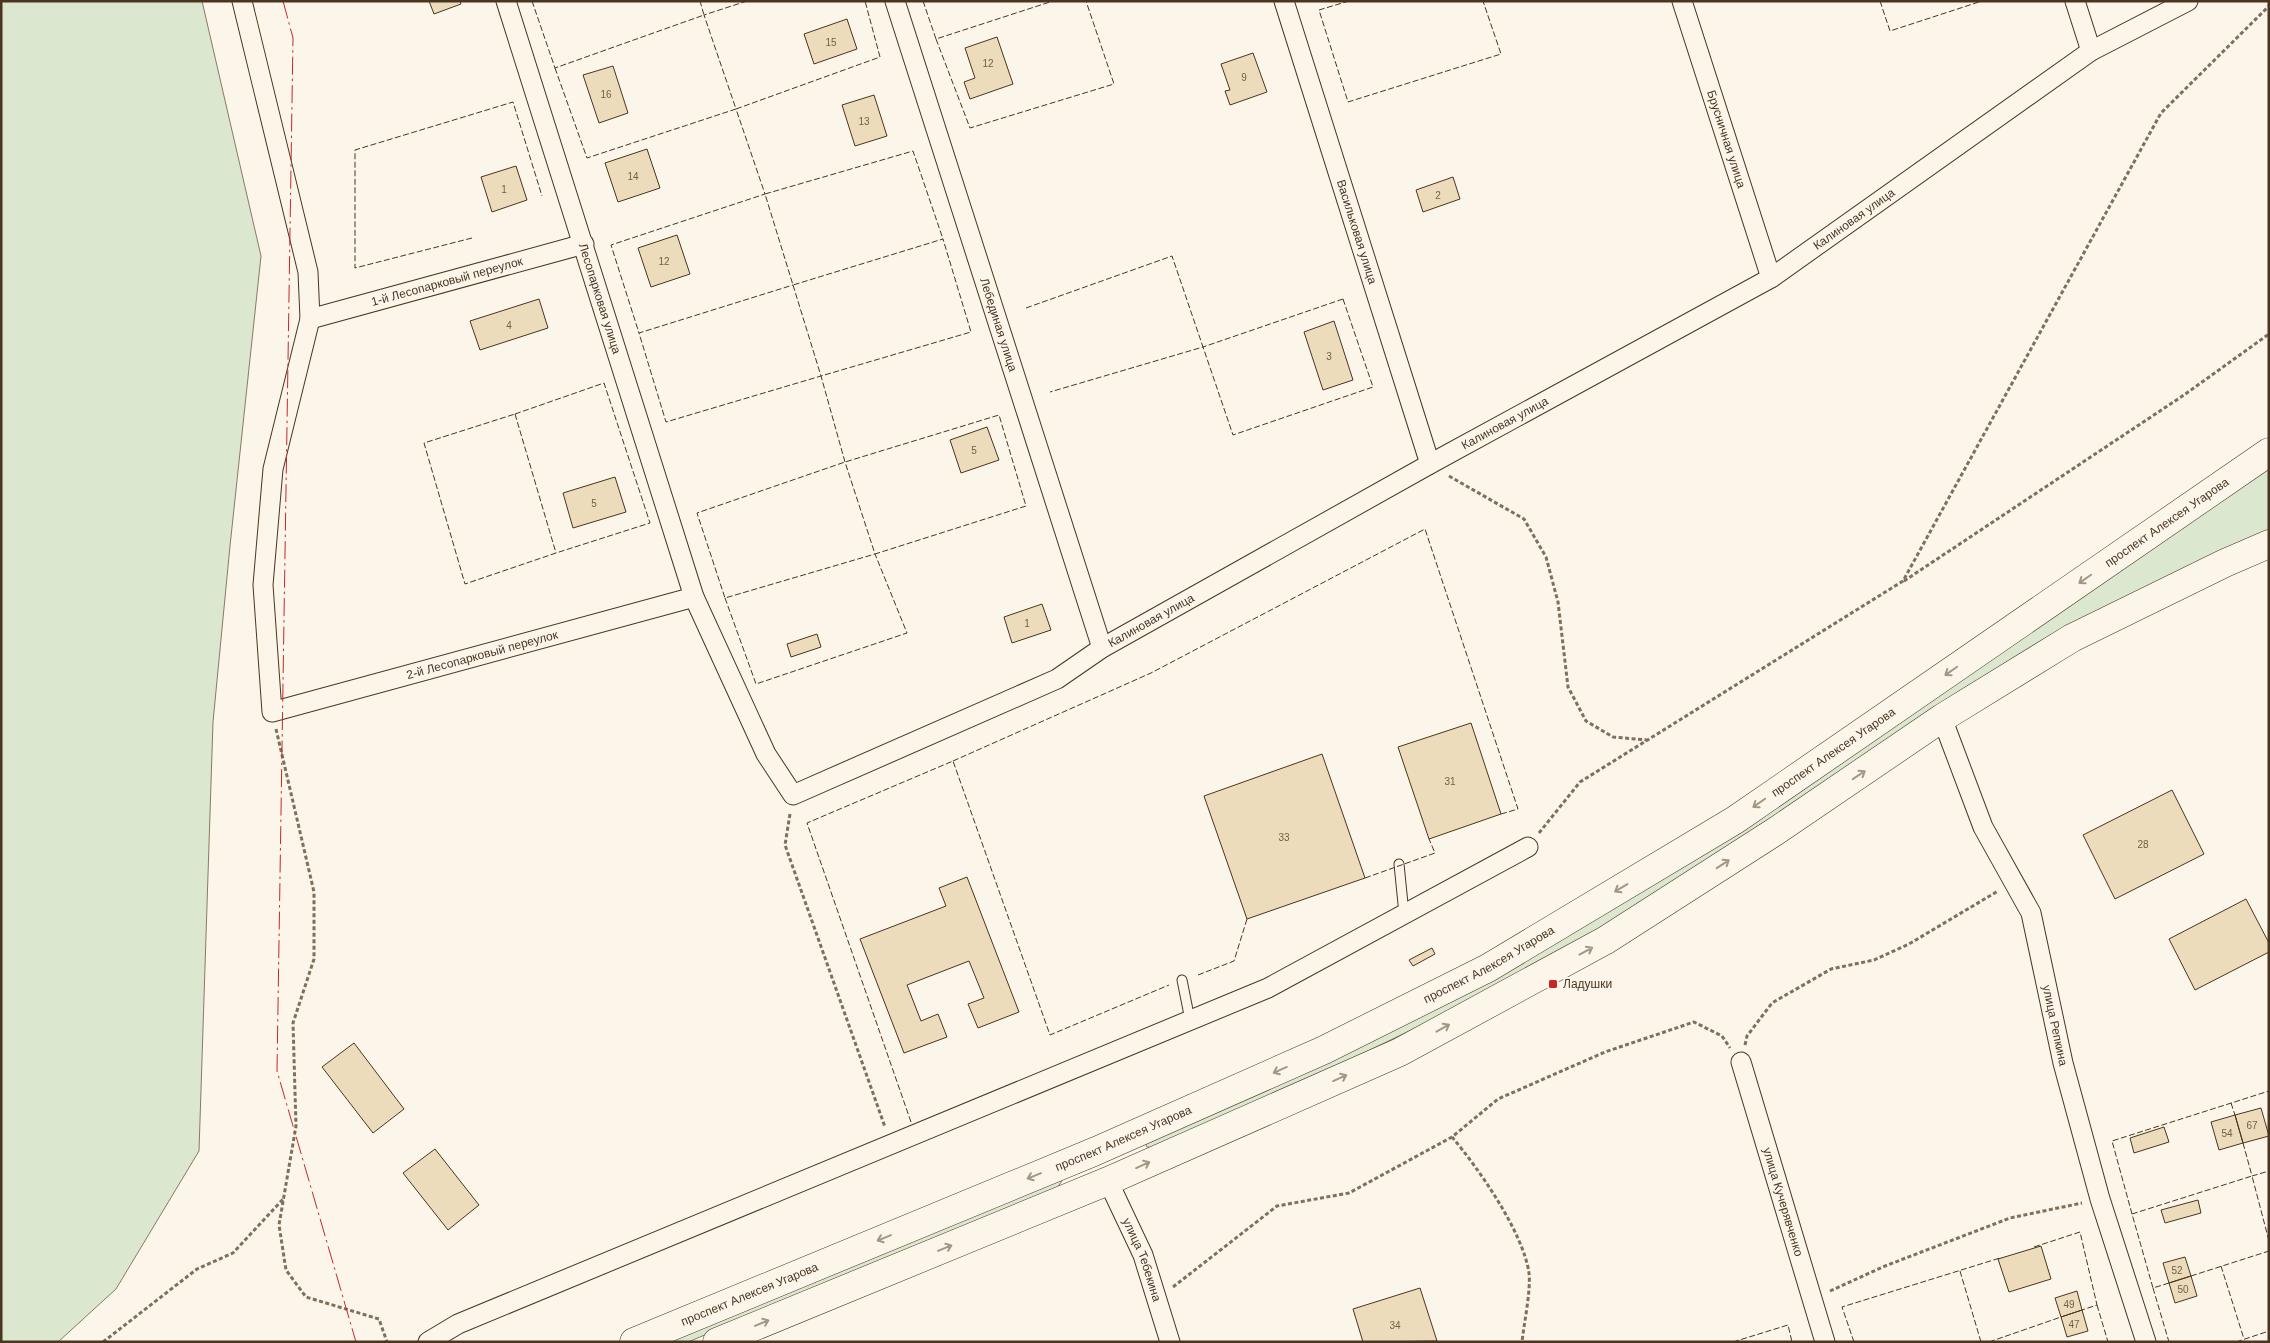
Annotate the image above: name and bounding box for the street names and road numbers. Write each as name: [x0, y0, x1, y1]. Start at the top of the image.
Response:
street label: Брусничная улица: [1704, 88, 1749, 190]
street label: Васильковая улица: [1334, 178, 1380, 286]
street label: Калиновая улица: [1811, 185, 1898, 253]
street label: Лесопарковая улица: [576, 242, 624, 356]
street label: 1-й Лесопарковый переулок: [370, 254, 525, 309]
street label: Лебединая улица: [977, 276, 1020, 374]
street label: Калиновая улица: [1459, 394, 1551, 452]
street label: проспект Алексея Угарова: [2102, 475, 2232, 570]
street label: Калиновая улица: [1106, 591, 1197, 650]
street label: 2-й Лесопарковый переулок: [405, 627, 560, 682]
street label: проспект Алексея Угарова: [1769, 705, 1898, 800]
street label: проспект Алексея Угарова: [1421, 923, 1557, 1006]
street label: улица Репкина: [2040, 984, 2071, 1068]
street label: проспект Алексея Угарова: [1053, 1102, 1194, 1174]
street label: улица Кучерявченко: [1760, 1146, 1806, 1258]
street label: улица Тебекина: [1120, 1216, 1164, 1303]
street label: проспект Алексея Угарова: [679, 1260, 820, 1329]

